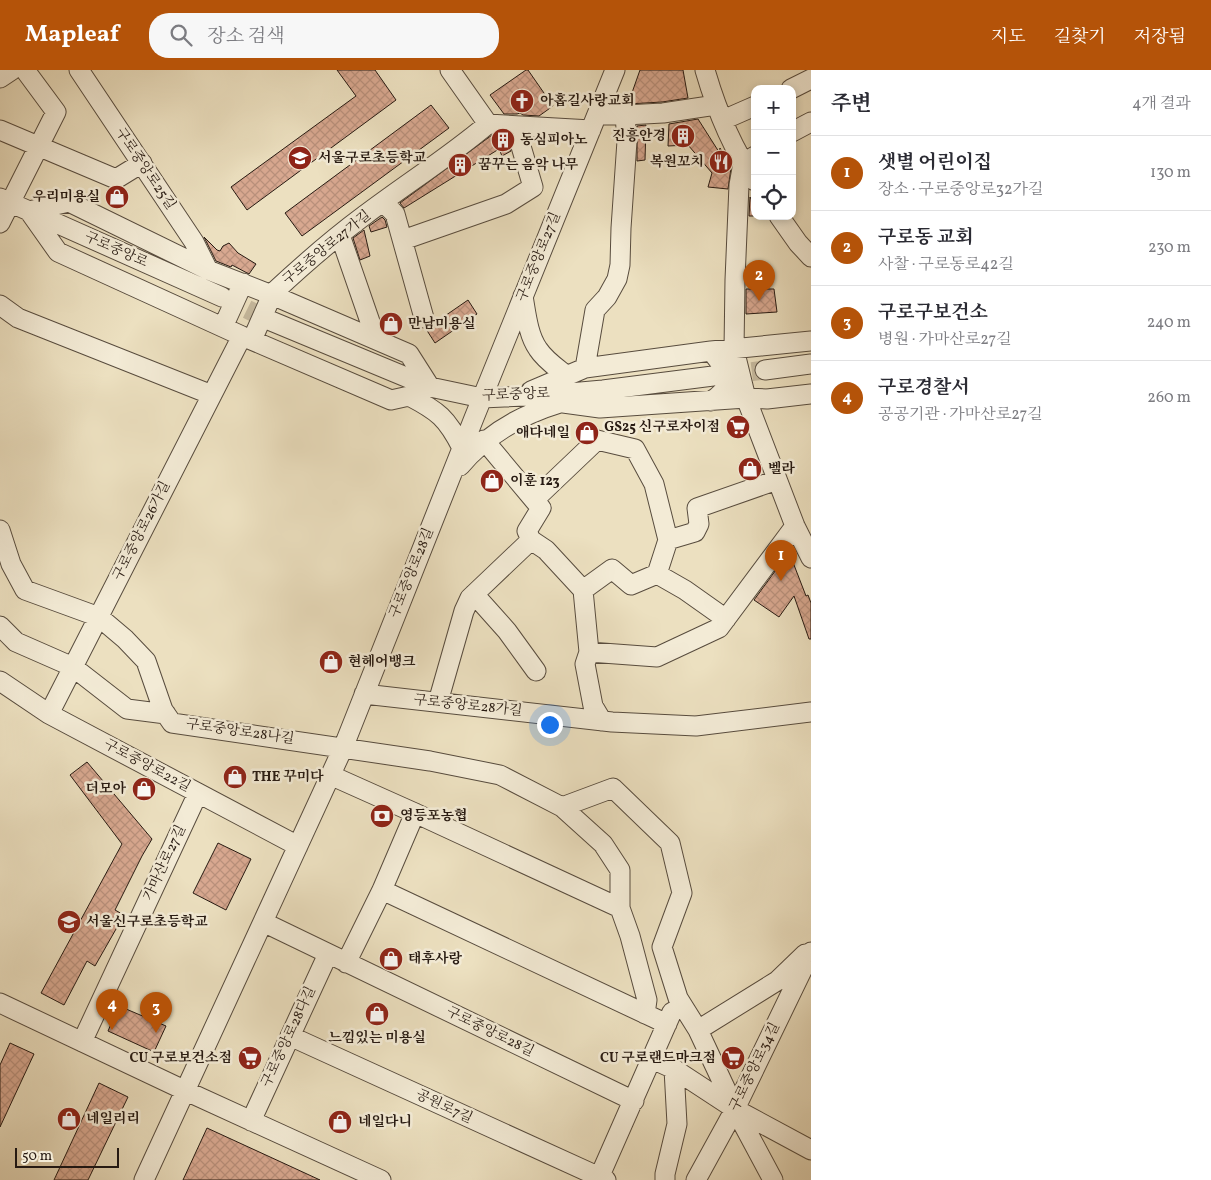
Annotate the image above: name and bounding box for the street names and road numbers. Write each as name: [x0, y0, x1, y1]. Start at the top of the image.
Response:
street label: 구로중앙로25길: [110, 124, 180, 214]
street label: 구로중앙로27가길: [279, 206, 375, 290]
street label: 구로중앙로27길: [512, 209, 566, 305]
street label: 구로중앙로: [81, 228, 151, 273]
street label: 구로중앙로: [482, 384, 551, 406]
street label: 구로중앙로26가길: [109, 478, 175, 584]
street label: 구로중앙로28길: [385, 525, 439, 621]
street label: 구로중앙로28가길: [413, 691, 523, 721]
street label: 구로중앙로28나길: [185, 715, 295, 749]
street label: 구로중앙로22길: [100, 735, 194, 797]
street label: 가마산로27길: [139, 822, 191, 904]
street label: 구로중앙로28다길: [257, 983, 321, 1091]
street label: 구로중앙로28길: [443, 1002, 537, 1062]
street label: 구로중앙로34길: [725, 1019, 785, 1115]
street label: 공원로7길: [412, 1086, 476, 1128]

